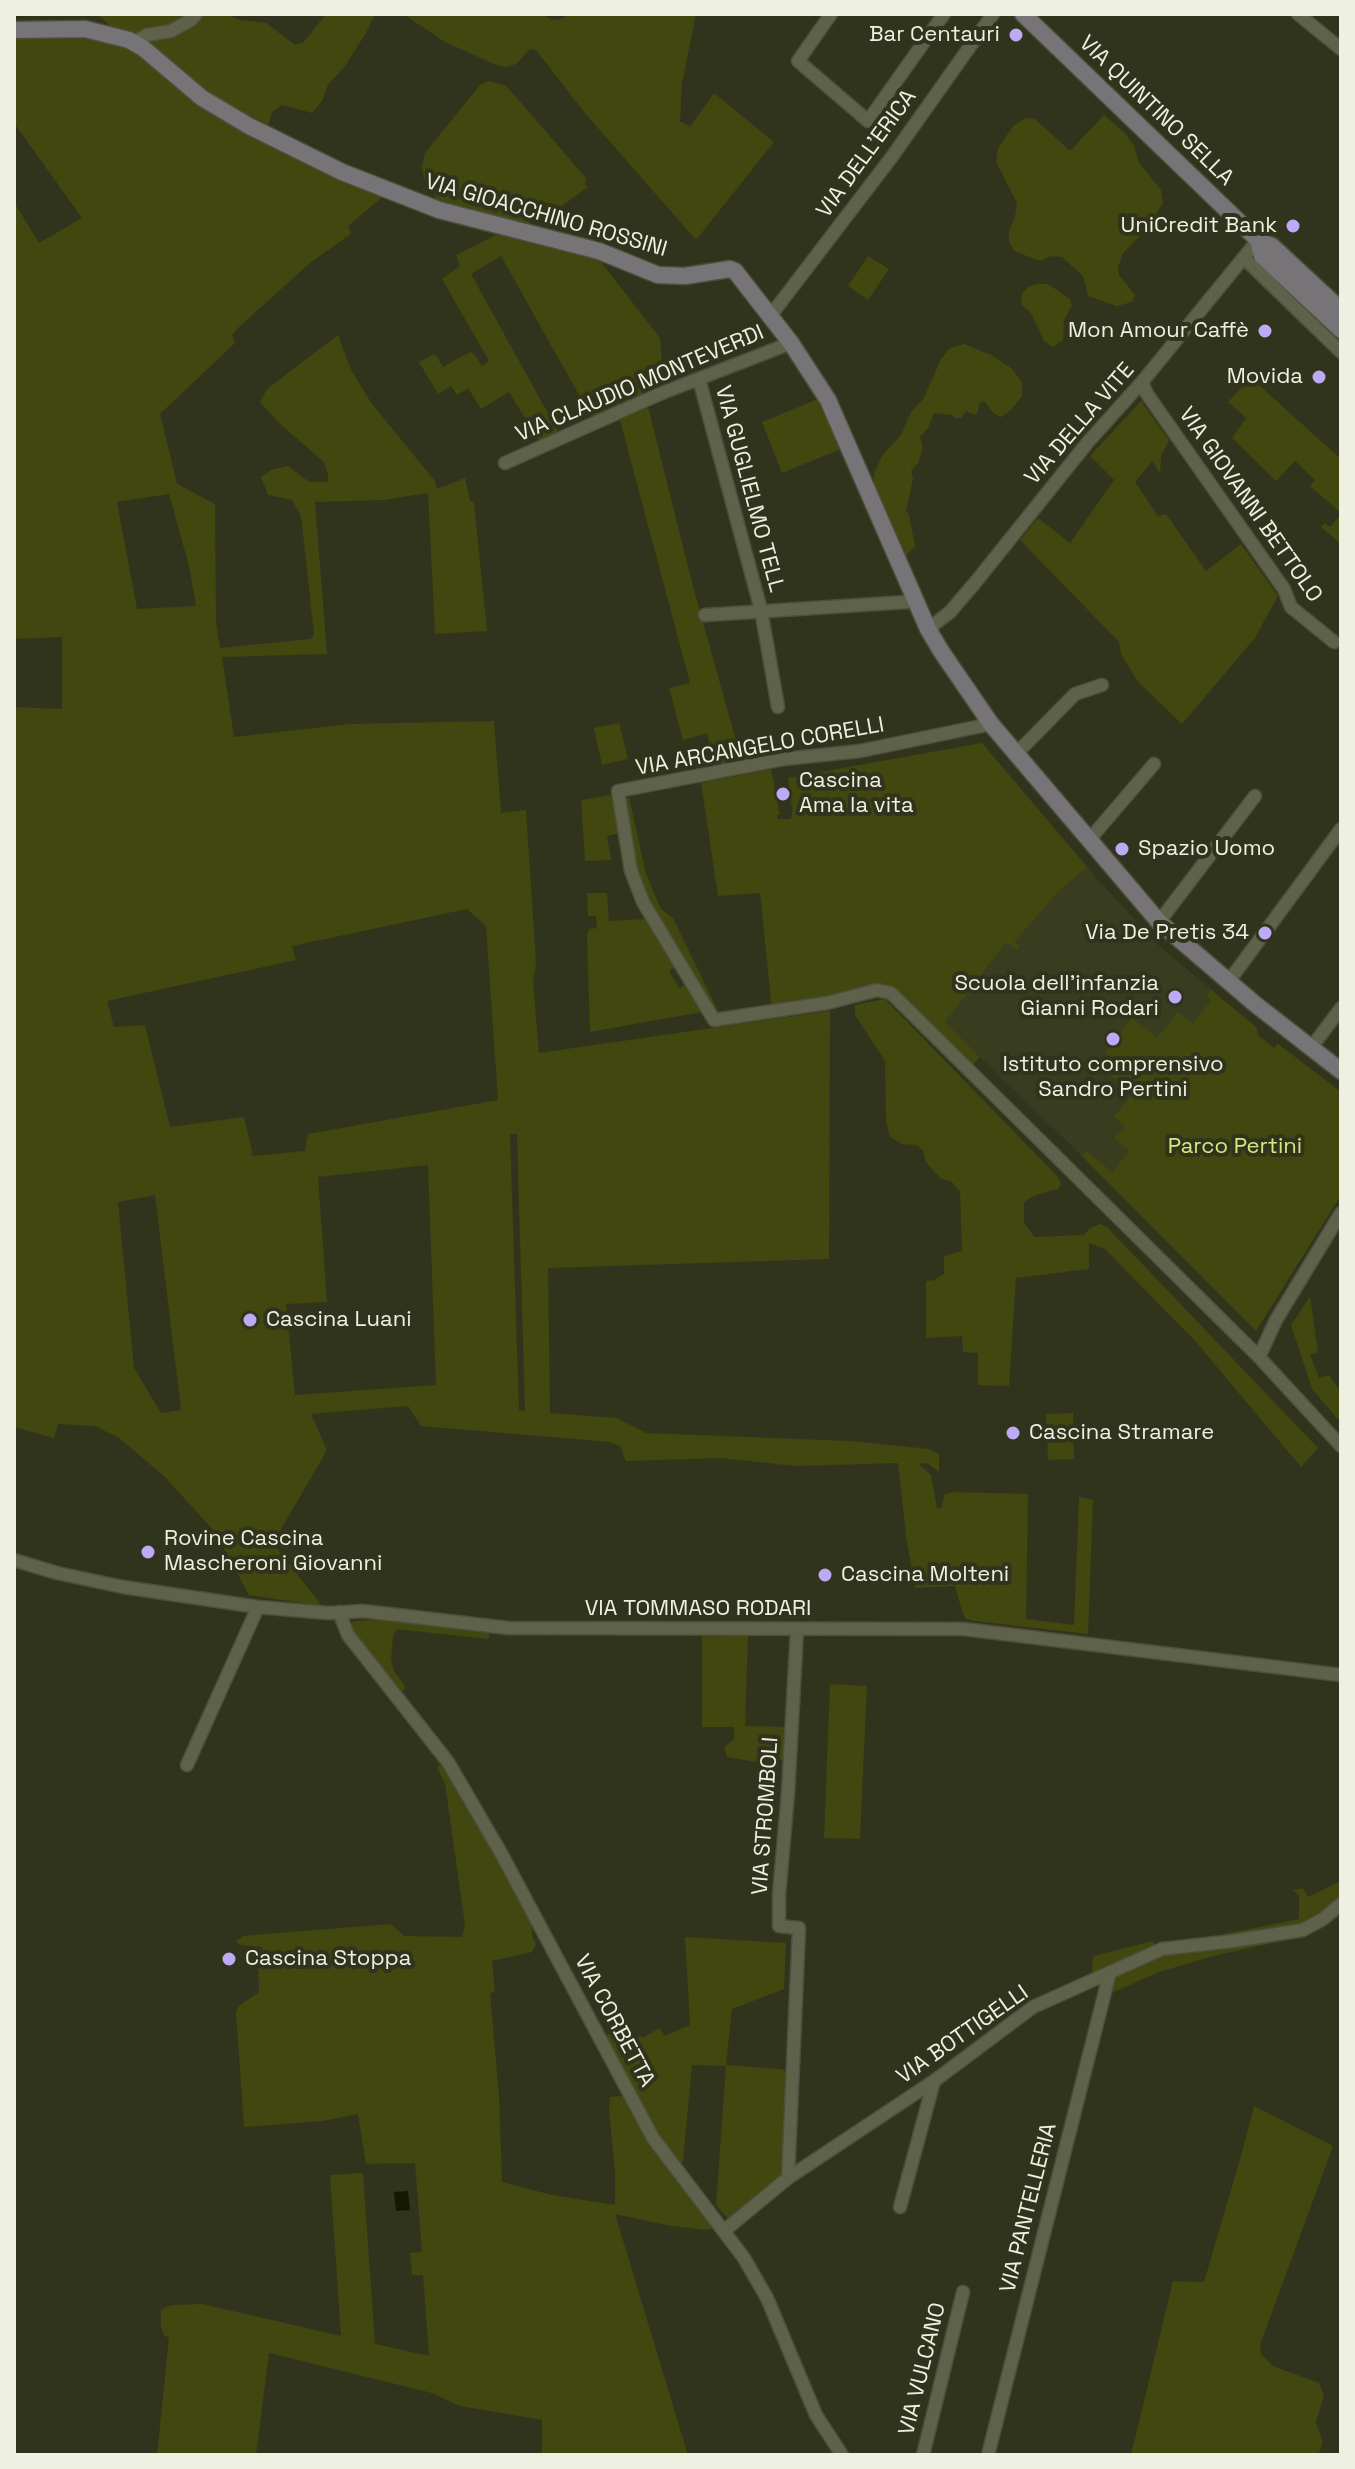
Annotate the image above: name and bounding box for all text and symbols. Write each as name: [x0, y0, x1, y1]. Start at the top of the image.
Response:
place label: Bar Centauri: [869, 22, 1000, 48]
marker: Bar Centauri: [1007, 26, 1025, 44]
street label: VIA QUINTINO SELLA: [1073, 30, 1239, 192]
street label: VIA DELL'ERICA: [812, 85, 922, 223]
street label: VIA GIOACCHINO ROSSINI: [422, 169, 670, 263]
place label: UniCredit Bank: [1121, 213, 1277, 239]
marker: UniCredit Bank: [1284, 217, 1302, 235]
place label: Mon Amour Caffè: [1068, 318, 1249, 344]
street label: VIA CLAUDIO MONTEVERDI: [512, 320, 768, 448]
marker: Mon Amour Caffè: [1256, 322, 1274, 340]
street label: VIA DELLA VITE: [1020, 357, 1140, 491]
place label: Movida: [1227, 364, 1303, 390]
marker: Movida: [1310, 368, 1328, 386]
street label: VIA GUGLIELMO TELL: [709, 383, 789, 595]
street label: VIA GIOVANNI BETTOLO: [1173, 402, 1327, 608]
street label: VIA ARCANGELO CORELLI: [634, 712, 886, 782]
place label: Cascina Ama la vita: [799, 768, 914, 820]
marker: Cascina Ama la vita: [774, 785, 792, 803]
place label: Spazio Uomo: [1138, 836, 1275, 862]
marker: Spazio Uomo: [1113, 840, 1131, 858]
place label: Via De Pretis 34: [1085, 920, 1249, 946]
marker: Via De Pretis 34: [1256, 924, 1274, 942]
place label: Scuola dell’infanzia Gianni Rodari: [954, 971, 1159, 1022]
marker: Scuola dell’infanzia Gianni Rodari: [1166, 988, 1184, 1006]
marker: Istituto comprensivo Sandro Pertini: [1104, 1030, 1122, 1048]
place label: Istituto comprensivo Sandro Pertini: [1002, 1052, 1224, 1104]
park label: Parco Pertini: [1168, 1134, 1302, 1160]
place label: Cascina Luani: [266, 1307, 412, 1333]
marker: Cascina Luani: [241, 1311, 259, 1329]
place label: Cascina Stramare: [1029, 1420, 1214, 1446]
marker: Cascina Stramare: [1004, 1424, 1022, 1442]
place label: Rovine Cascina Mascheroni Giovanni: [164, 1526, 382, 1578]
marker: Rovine Cascina Mascheroni Giovanni: [139, 1543, 157, 1561]
place label: Cascina Molteni: [841, 1562, 1009, 1588]
marker: Cascina Molteni: [816, 1566, 834, 1584]
street label: VIA TOMMASO RODARI: [585, 1596, 811, 1622]
street label: VIA STROMBOLI: [747, 1736, 785, 1896]
place label: Cascina Stoppa: [245, 1946, 411, 1972]
marker: Cascina Stoppa: [220, 1950, 238, 1968]
street label: VIA CORBETTA: [568, 1950, 660, 2092]
street label: VIA BOTTIGELLI: [892, 1980, 1034, 2090]
street label: VIA PANTELLERIA: [995, 2120, 1063, 2296]
street label: VIA VULCANO: [894, 2300, 952, 2438]

